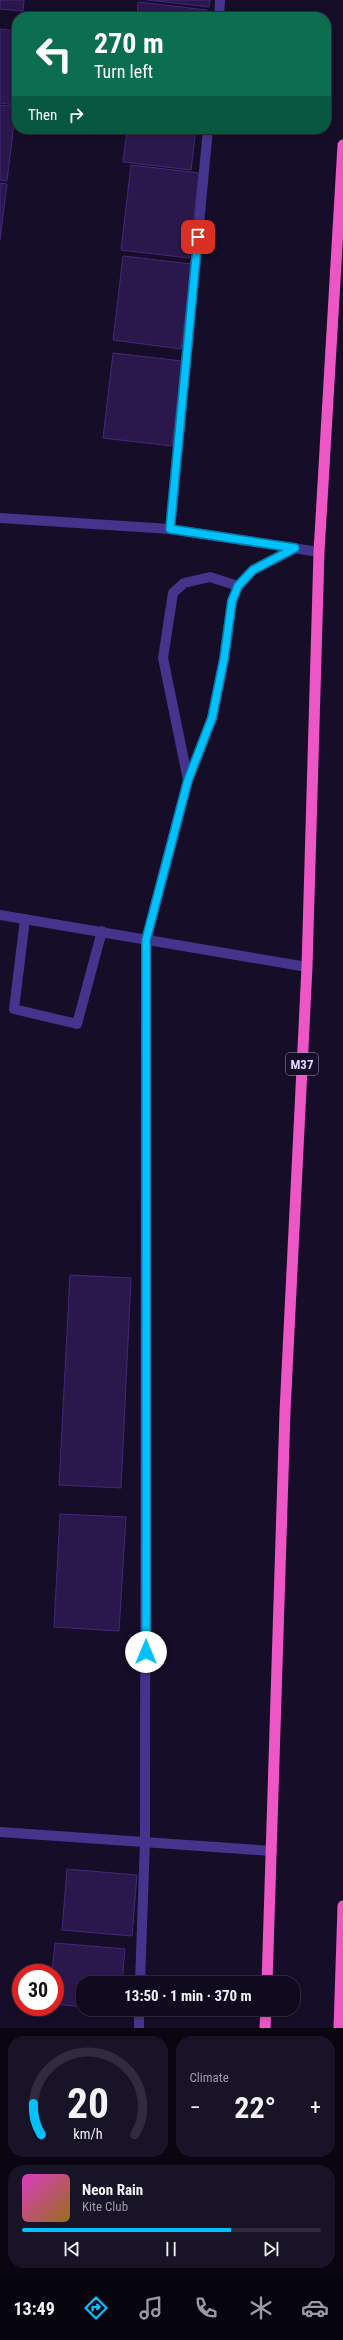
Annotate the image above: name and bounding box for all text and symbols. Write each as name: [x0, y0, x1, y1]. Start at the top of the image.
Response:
text: 270 m: [94, 27, 164, 60]
icon: left: [28, 28, 80, 80]
text: Turn left: [94, 61, 153, 82]
icon: right: [65, 104, 87, 126]
text: Then: [28, 106, 57, 124]
pin: [181, 220, 215, 254]
icon: arrive: [187, 226, 209, 248]
road number: M37: [286, 1053, 318, 1075]
position arrow: [125, 1631, 167, 1673]
speed limit sign: 30: [12, 1964, 64, 2016]
text: 13:50 · 1 min · 370 m: [124, 1987, 252, 2005]
text: Climate: [190, 2070, 229, 2085]
text: 20: [67, 2078, 109, 2127]
text: 22°: [234, 2090, 276, 2125]
text: −: [190, 2095, 201, 2120]
text: +: [310, 2095, 321, 2120]
text: km/h: [73, 2125, 102, 2141]
text: Neon Rain: [82, 2181, 143, 2199]
text: Kite Club: [82, 2199, 128, 2214]
icon: previous: [61, 2238, 83, 2260]
icon: pause: [160, 2238, 182, 2260]
icon: next: [260, 2238, 282, 2260]
icon: directions: [82, 2294, 110, 2322]
icon: music: [137, 2294, 165, 2322]
icon: phone: [192, 2294, 220, 2322]
icon: climate: [247, 2294, 275, 2322]
icon: car: [301, 2294, 329, 2322]
text: 13:49: [13, 2298, 55, 2319]

